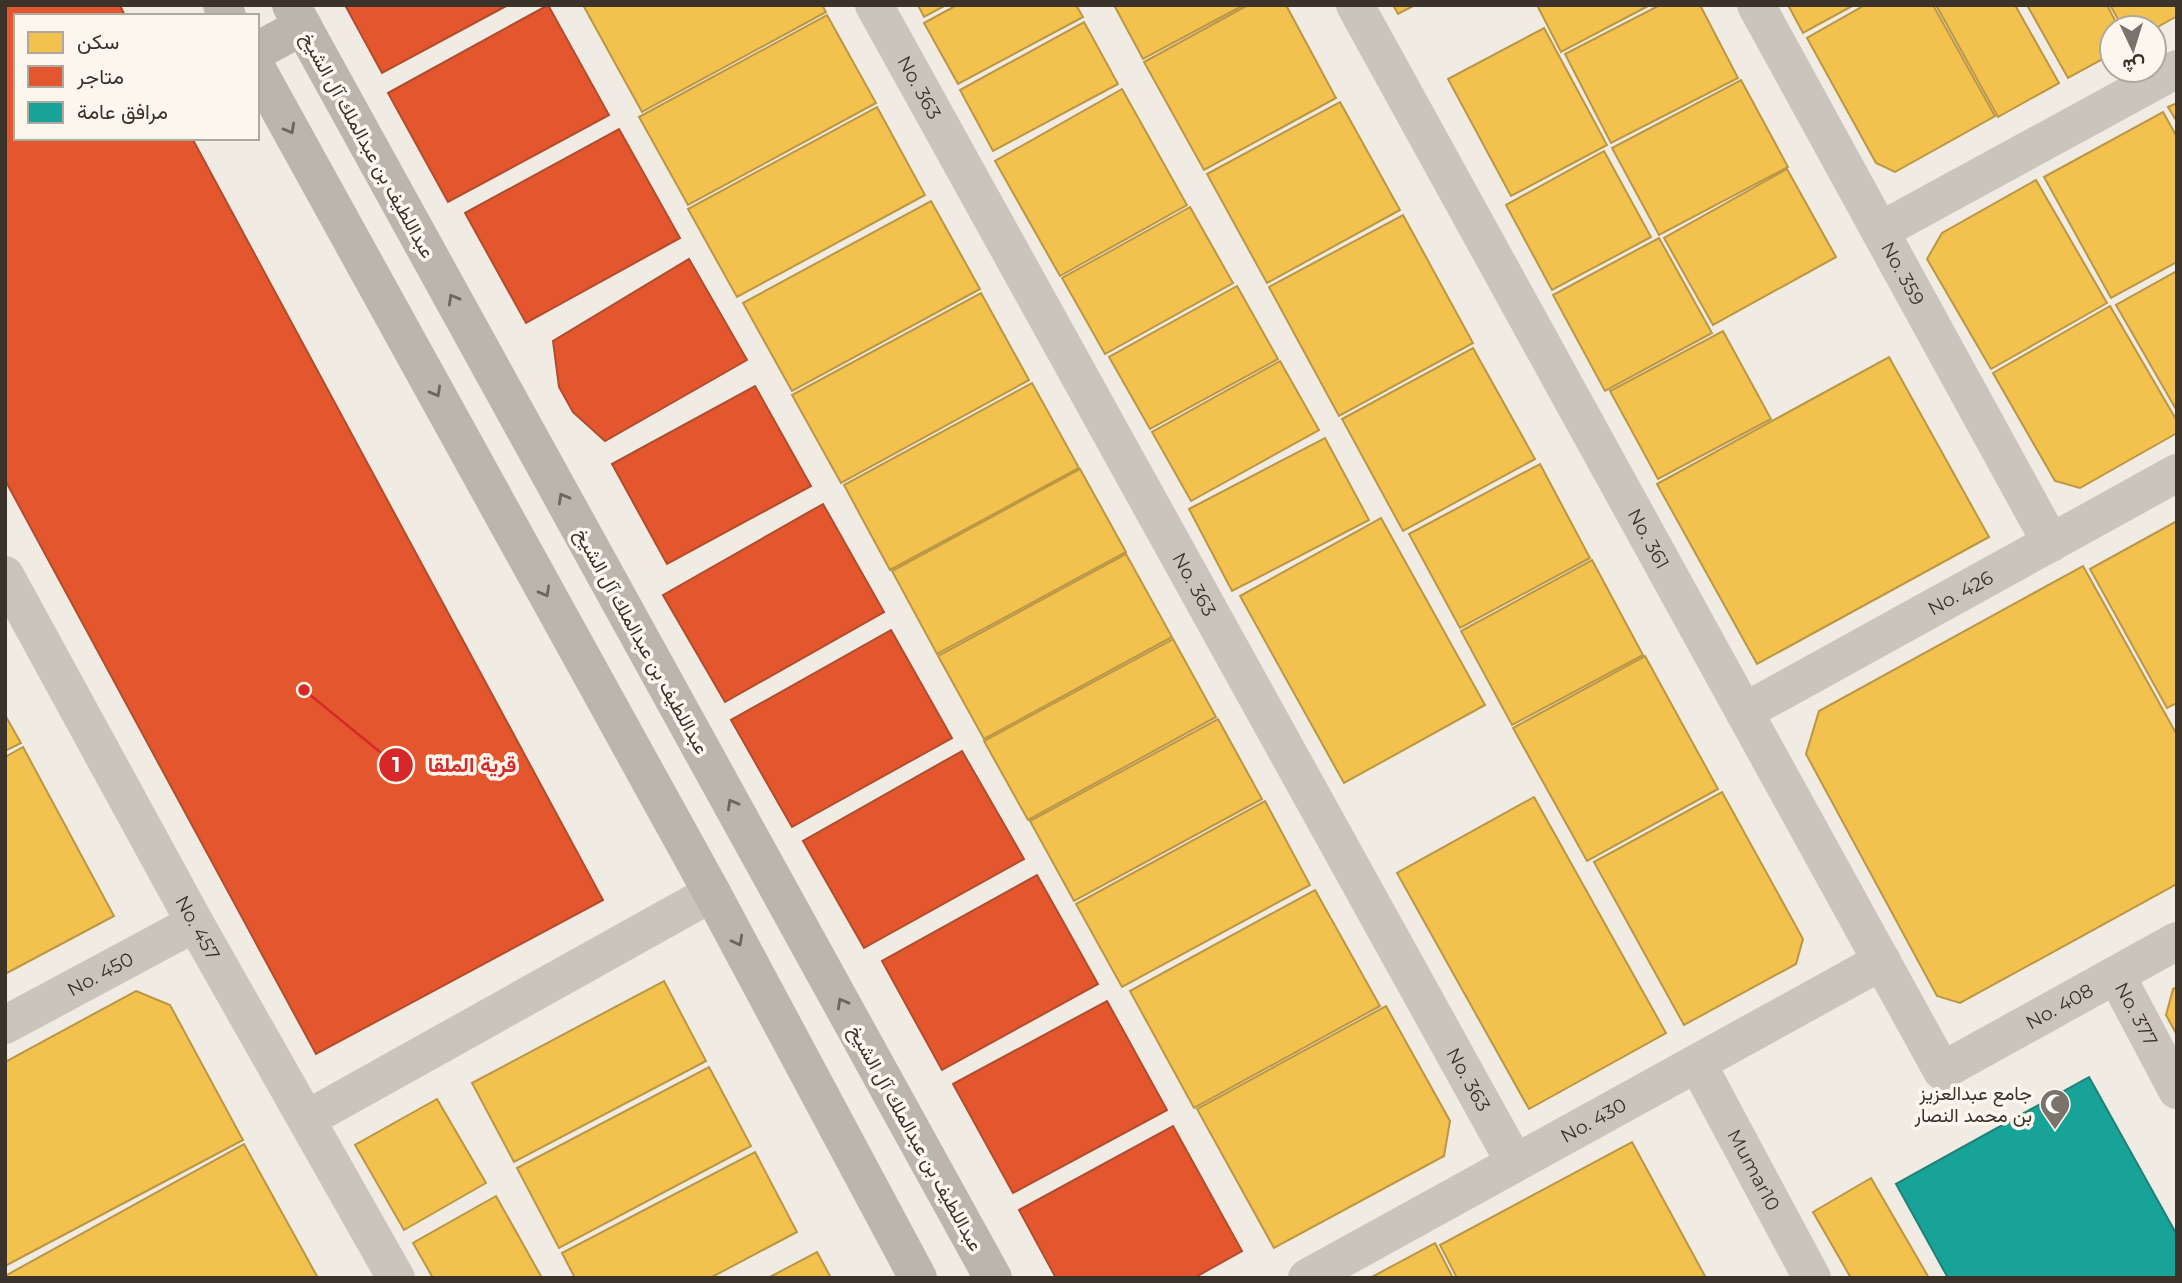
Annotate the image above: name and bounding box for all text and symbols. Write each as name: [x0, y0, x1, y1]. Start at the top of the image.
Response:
legend: [14, 14, 259, 140]
north arrow: [2098, 14, 2168, 84]
street label: عبداللطيف بن عبدالملك آل الشيخ: [294, 28, 439, 263]
text: سكن: [77, 29, 119, 54]
street label: No. 363: [892, 52, 946, 123]
text: ش: [2122, 53, 2146, 78]
text: متاجر: [76, 64, 124, 90]
text: مرافق عامة: [77, 99, 168, 125]
one-way arrow: [282, 122, 295, 134]
street label: No. 359: [1876, 238, 1929, 309]
one-way arrow: [448, 293, 461, 306]
one-way arrow: [428, 385, 441, 398]
one-way arrow: [558, 493, 571, 505]
street label: No. 361: [1623, 505, 1674, 573]
street label: عبداللطيف بن عبدالملك آل الشيخ: [568, 524, 713, 759]
street label: No. 363: [1167, 549, 1221, 620]
street label: No. 426: [1924, 566, 1997, 620]
one-way arrow: [537, 584, 551, 597]
callout: قرية الملقا: [378, 744, 530, 786]
text: 1: [392, 752, 400, 777]
text: قرية الملقا: [428, 752, 516, 778]
one-way arrow: [727, 799, 740, 812]
street label: No. 457: [170, 892, 225, 964]
one-way arrow: [729, 934, 743, 946]
street label: No. 450: [63, 947, 138, 1002]
street label: No. 377: [2110, 978, 2163, 1050]
street label: No. 408: [2022, 979, 2097, 1034]
one-way arrow: [837, 998, 850, 1011]
street label: عبداللطيف بن عبدالملك آل الشيخ: [842, 1021, 987, 1256]
street label: No. 363: [1441, 1044, 1495, 1115]
place label: جامع عبدالعزيز بن محمد النصار: [1914, 1082, 2032, 1127]
mosque icon: جامع عبدالعزيز بن محمد النصار: [2038, 1087, 2072, 1131]
street label: No. 430: [1557, 1093, 1631, 1148]
street label: Mumar10: [1722, 1125, 1785, 1215]

